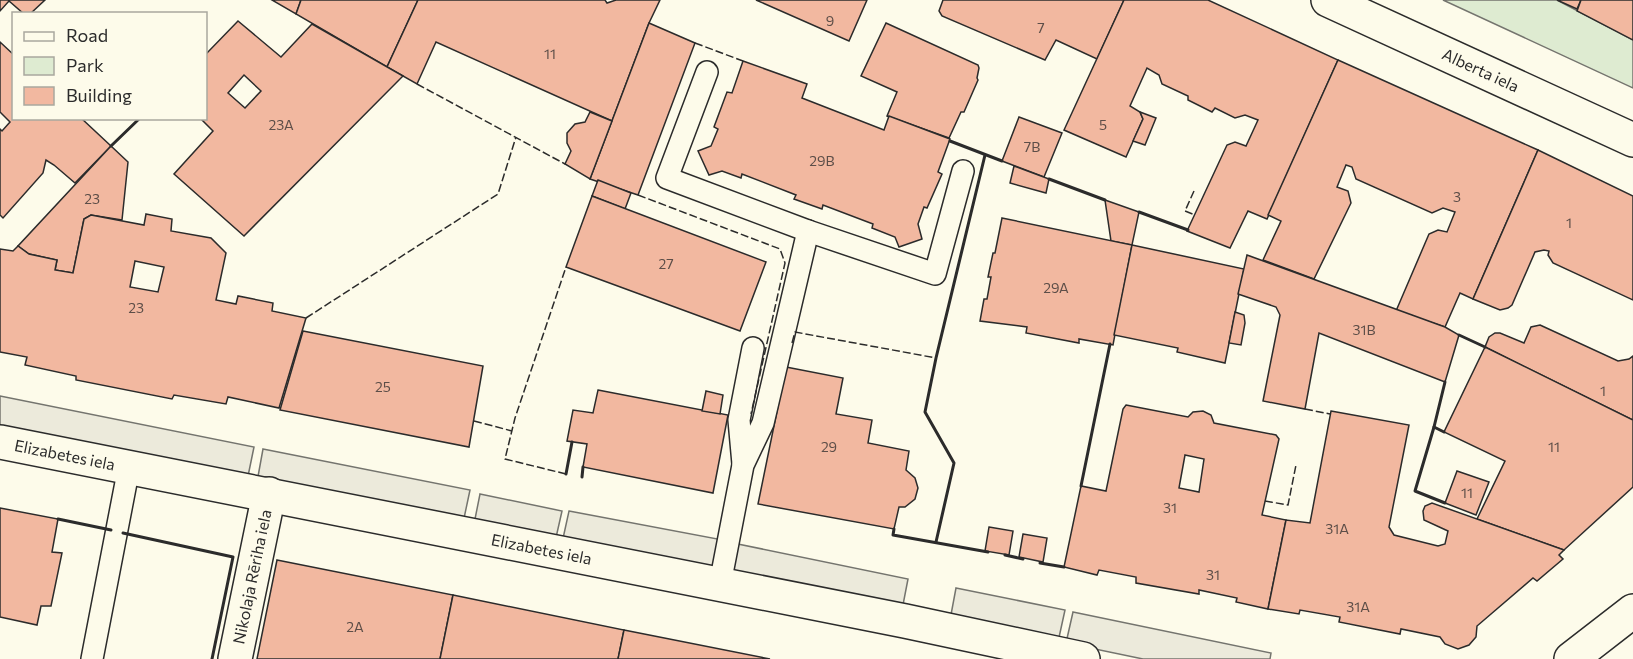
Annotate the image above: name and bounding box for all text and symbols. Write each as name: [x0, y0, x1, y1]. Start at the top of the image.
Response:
legend: [12, 12, 207, 120]
house number: 9: [826, 12, 834, 29]
house number: 7: [1037, 19, 1045, 36]
text: Road: [66, 24, 108, 46]
street label: Alberta iela: [1439, 44, 1522, 95]
house number: 11: [544, 45, 556, 62]
text: Park: [66, 54, 104, 76]
text: Building: [66, 84, 132, 106]
house number: 23A: [268, 116, 294, 133]
house number: 5: [1099, 116, 1107, 133]
house number: 7B: [1024, 138, 1040, 155]
house number: 29B: [809, 152, 835, 169]
house number: 3: [1453, 188, 1461, 205]
house number: 23: [84, 190, 100, 207]
house number: 1: [1566, 214, 1572, 231]
house number: 27: [658, 255, 674, 272]
house number: 29A: [1043, 279, 1069, 296]
house number: 23: [128, 299, 144, 316]
house number: 31B: [1352, 321, 1376, 338]
house number: 25: [375, 378, 391, 395]
house number: 1: [1600, 382, 1606, 399]
street label: Elizabetes iela: [13, 435, 117, 474]
house number: 29: [821, 438, 837, 455]
house number: 11: [1548, 438, 1560, 455]
house number: 11: [1461, 484, 1473, 501]
house number: 31: [1163, 499, 1177, 516]
street label: Nikolaja Rēriha iela: [228, 508, 275, 646]
house number: 31A: [1325, 520, 1349, 537]
street label: Elizabetes iela: [490, 529, 594, 568]
house number: 31: [1206, 566, 1220, 583]
house number: 31A: [1346, 598, 1370, 615]
house number: 2A: [346, 618, 364, 635]

